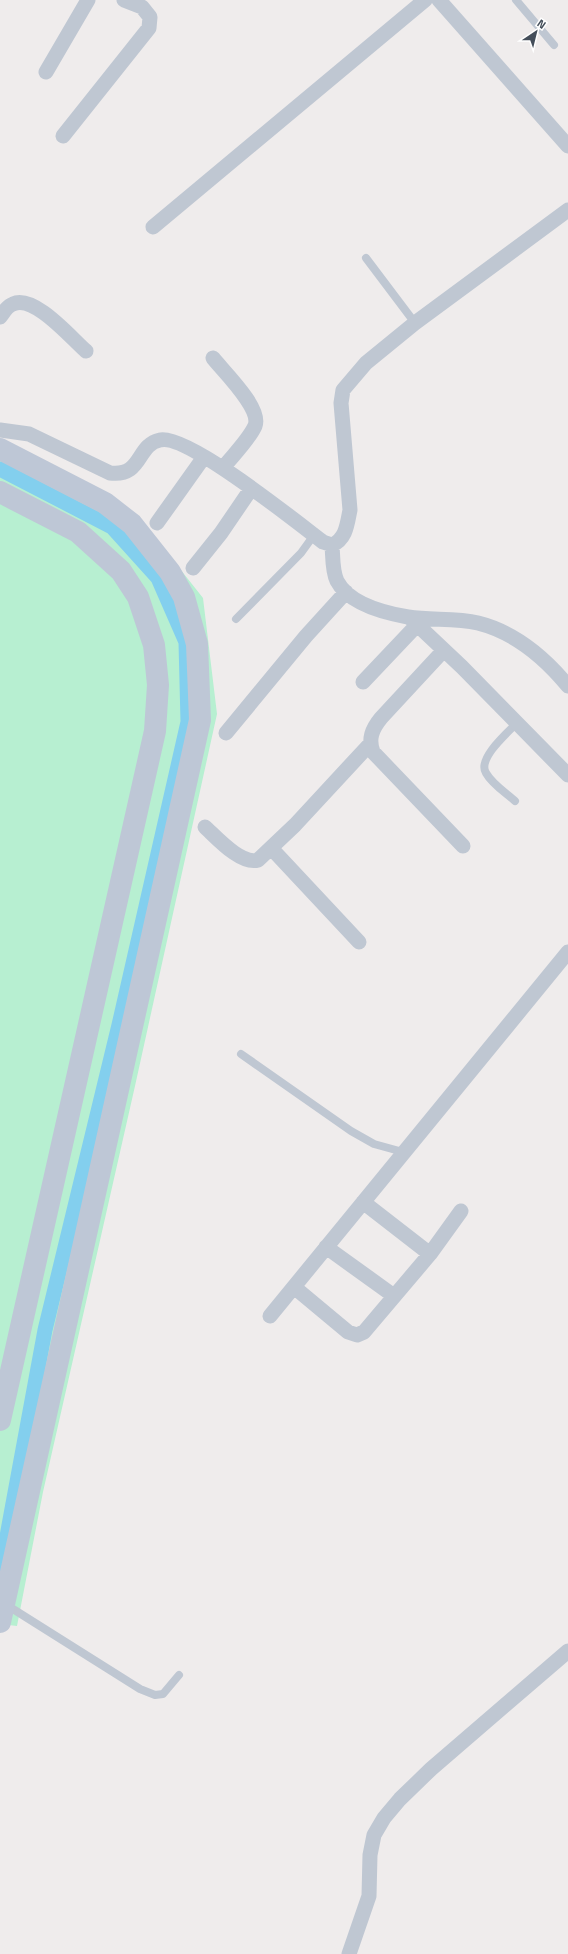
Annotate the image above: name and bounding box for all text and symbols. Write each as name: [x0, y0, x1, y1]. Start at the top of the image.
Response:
north arrow: [516, 12, 556, 52]
text: N: [534, 15, 549, 33]

